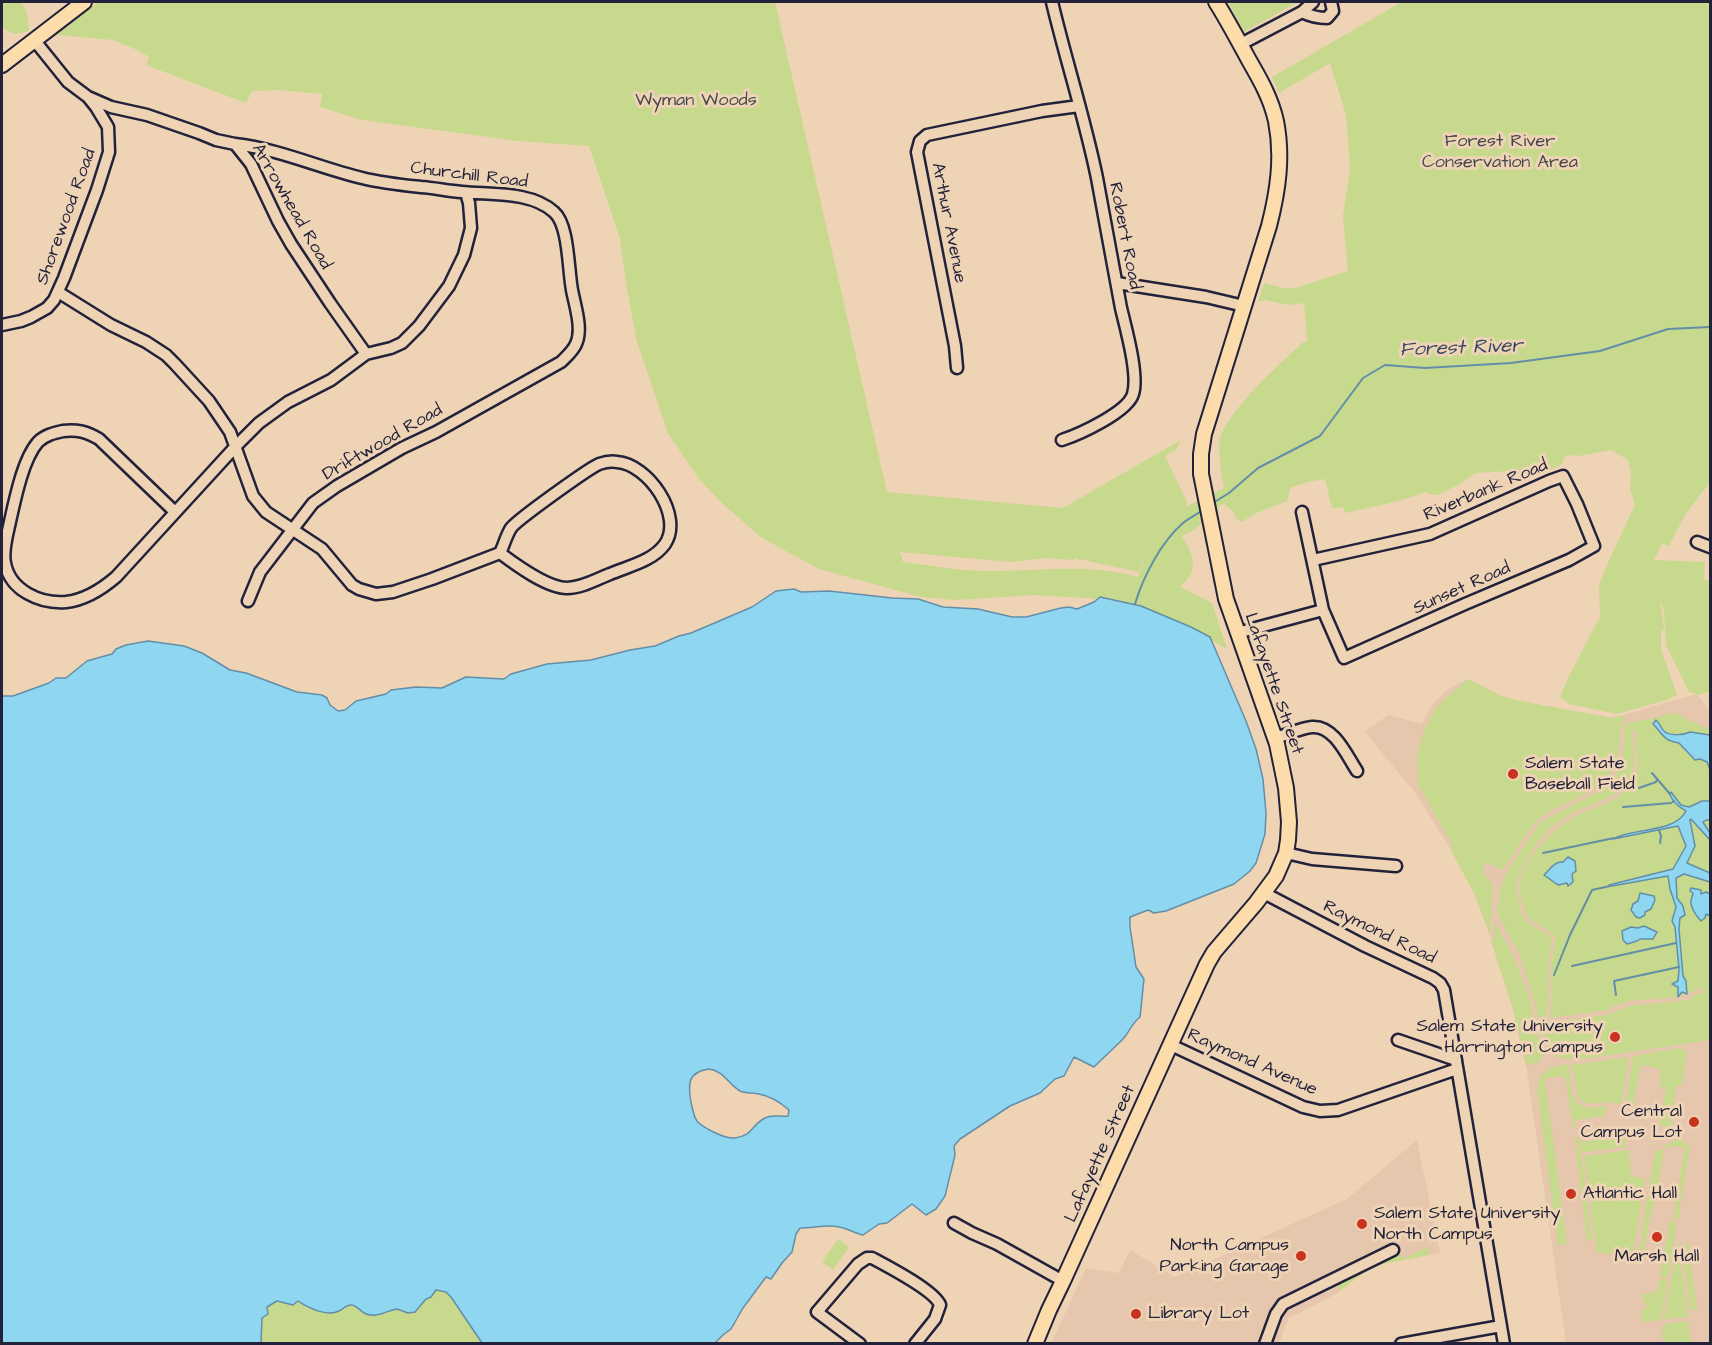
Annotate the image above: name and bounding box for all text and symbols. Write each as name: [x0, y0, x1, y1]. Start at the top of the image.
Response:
park label: Wyman Woods: [635, 90, 757, 112]
park label: Forest River Conservation Area: [1422, 131, 1578, 174]
street label: Arrowhead Road: [246, 140, 336, 274]
street label: Shorewood Road: [32, 146, 102, 288]
street label: Churchill Road: [409, 158, 529, 194]
street label: Arthur Avenue: [926, 161, 970, 285]
street label: Robert Road: [1103, 181, 1145, 291]
water label: Forest River: [1399, 335, 1523, 363]
street label: Driftwood Road: [319, 400, 447, 486]
street label: Riverbank Road: [1421, 455, 1551, 527]
street label: Sunset Road: [1410, 558, 1514, 620]
street label: Lafayette Street: [1239, 610, 1307, 758]
place label: Salem State Baseball Field: [1525, 753, 1635, 795]
marker: Salem State Baseball Field: [1506, 767, 1520, 781]
street label: Raymond Road: [1319, 896, 1439, 970]
place label: Salem State University Harrington Campus: [1417, 1016, 1603, 1058]
street label: Raymond Avenue: [1184, 1025, 1320, 1101]
marker: Salem State University Harrington Campus: [1608, 1030, 1622, 1044]
street label: Lafayette Street: [1061, 1082, 1141, 1226]
place label: Central Campus Lot: [1581, 1101, 1682, 1144]
marker: Central Campus Lot: [1687, 1115, 1701, 1129]
place label: Atlantic Hall: [1583, 1183, 1677, 1205]
marker: Atlantic Hall: [1564, 1187, 1578, 1201]
place label: Salem State University North Campus: [1374, 1203, 1560, 1246]
marker: Salem State University North Campus: [1355, 1217, 1369, 1231]
marker: Marsh Hall: [1650, 1230, 1664, 1244]
place label: North Campus Parking Garage: [1159, 1235, 1289, 1278]
place label: Marsh Hall: [1615, 1246, 1699, 1268]
marker: North Campus Parking Garage: [1294, 1249, 1308, 1263]
place label: Library Lot: [1148, 1303, 1249, 1325]
marker: Library Lot: [1129, 1307, 1143, 1321]

